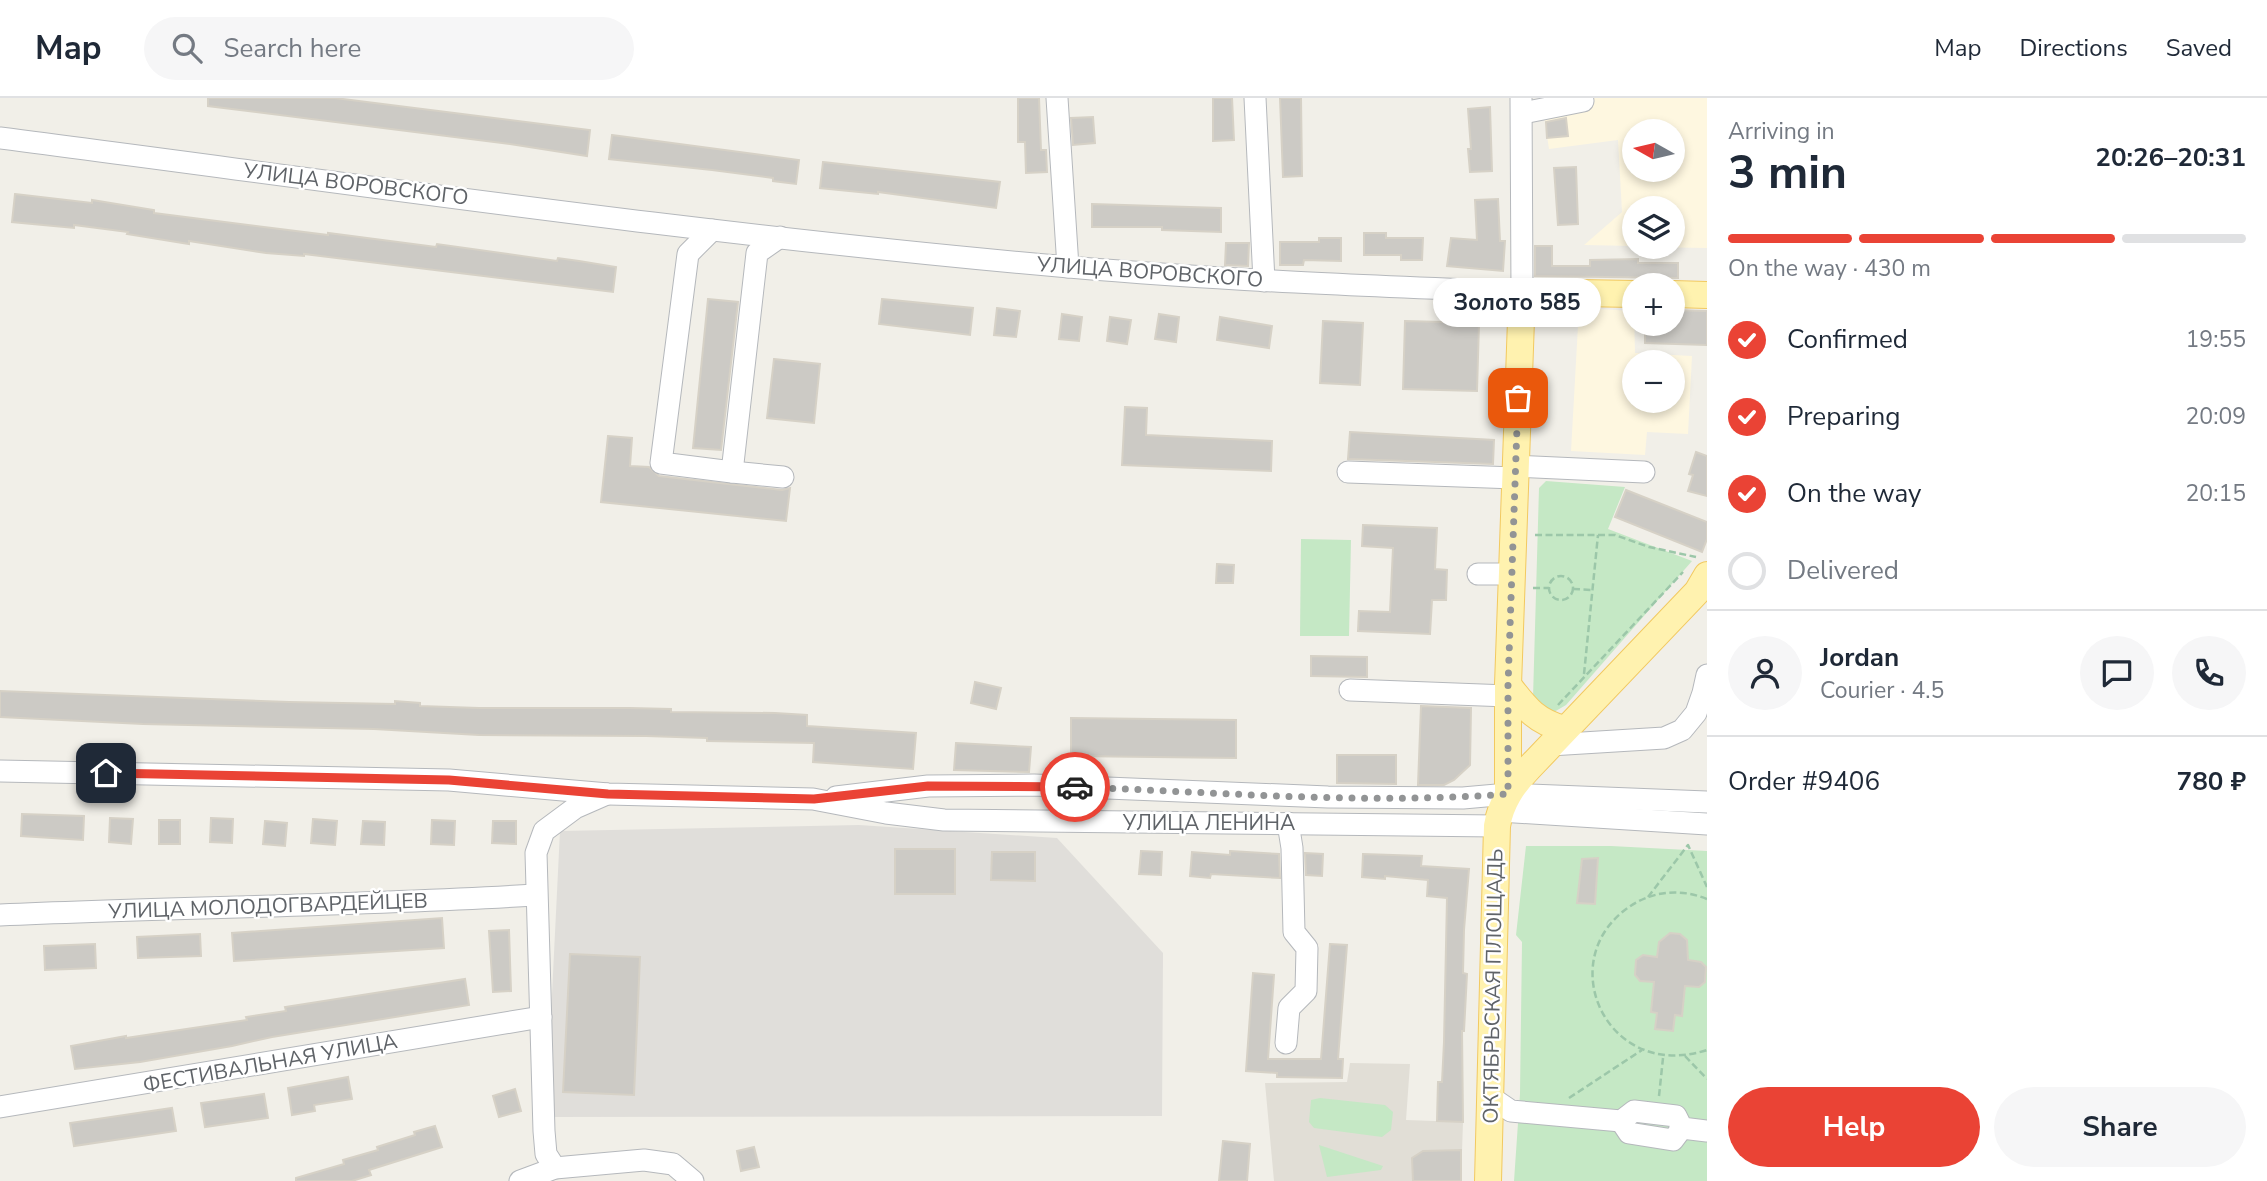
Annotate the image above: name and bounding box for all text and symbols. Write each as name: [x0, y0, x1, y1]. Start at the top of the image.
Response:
search box: [144, 17, 634, 80]
text: Map: [35, 26, 102, 71]
icon: search: [168, 29, 206, 67]
text: Search here: [224, 31, 361, 66]
text: Map: [1934, 32, 1981, 64]
text: Directions: [2019, 32, 2128, 64]
text: Saved: [2166, 32, 2232, 64]
text: Arriving in: [1728, 116, 1835, 147]
north arrow: [1622, 119, 1685, 182]
map controls: [1622, 119, 1685, 413]
text: 20:26–20:31: [2095, 140, 2246, 175]
text: 3 min: [1728, 141, 1847, 204]
street label: УЛИЦА ВОРОВСКОГО: [241, 156, 470, 212]
button: layers: [1622, 196, 1685, 259]
street label: УЛИЦА ВОРОВСКОГО: [1035, 250, 1264, 294]
text: On the way · 430 m: [1728, 253, 1931, 284]
button: +: [1622, 273, 1685, 336]
callout: Золото 585: [1434, 279, 1602, 328]
text: Золото 585: [1453, 287, 1581, 318]
icon: check: [1728, 321, 1766, 359]
text: Confirmed: [1787, 322, 1908, 357]
text: 19:55: [2186, 324, 2246, 355]
button: −: [1622, 350, 1685, 413]
pin: [1488, 368, 1548, 428]
icon: bag: [1499, 379, 1537, 417]
icon: check: [1728, 398, 1766, 436]
text: Preparing: [1787, 399, 1900, 434]
text: 20:09: [2186, 401, 2246, 432]
icon: check: [1728, 475, 1766, 513]
text: On the way: [1787, 476, 1921, 511]
text: 20:15: [2186, 478, 2246, 509]
text: Delivered: [1787, 553, 1899, 588]
button: person: [1728, 636, 1802, 710]
button: chat: [2080, 636, 2154, 710]
button: phone: [2172, 636, 2246, 710]
text: Jordan: [1820, 640, 1899, 675]
text: Courier · 4.5: [1820, 675, 1944, 706]
pin: [76, 743, 136, 803]
courier: [1040, 752, 1110, 822]
icon: home: [87, 754, 125, 792]
text: Order #9406: [1728, 764, 1880, 799]
text: 780 ₽: [2177, 764, 2246, 799]
icon: car: [1056, 768, 1094, 806]
street label: УЛИЦА ЛЕНИНА: [1122, 809, 1295, 837]
street label: ОКТЯБРЬСКАЯ ПЛОЩАДЬ: [1477, 848, 1509, 1124]
street label: УЛИЦА МОЛОДОГВАРДЕЙЦЕВ: [107, 886, 428, 926]
street label: ФЕСТИВАЛЬНАЯ УЛИЦА: [141, 1027, 399, 1099]
button: Help: [1728, 1087, 1980, 1167]
button: Share: [1994, 1087, 2246, 1167]

